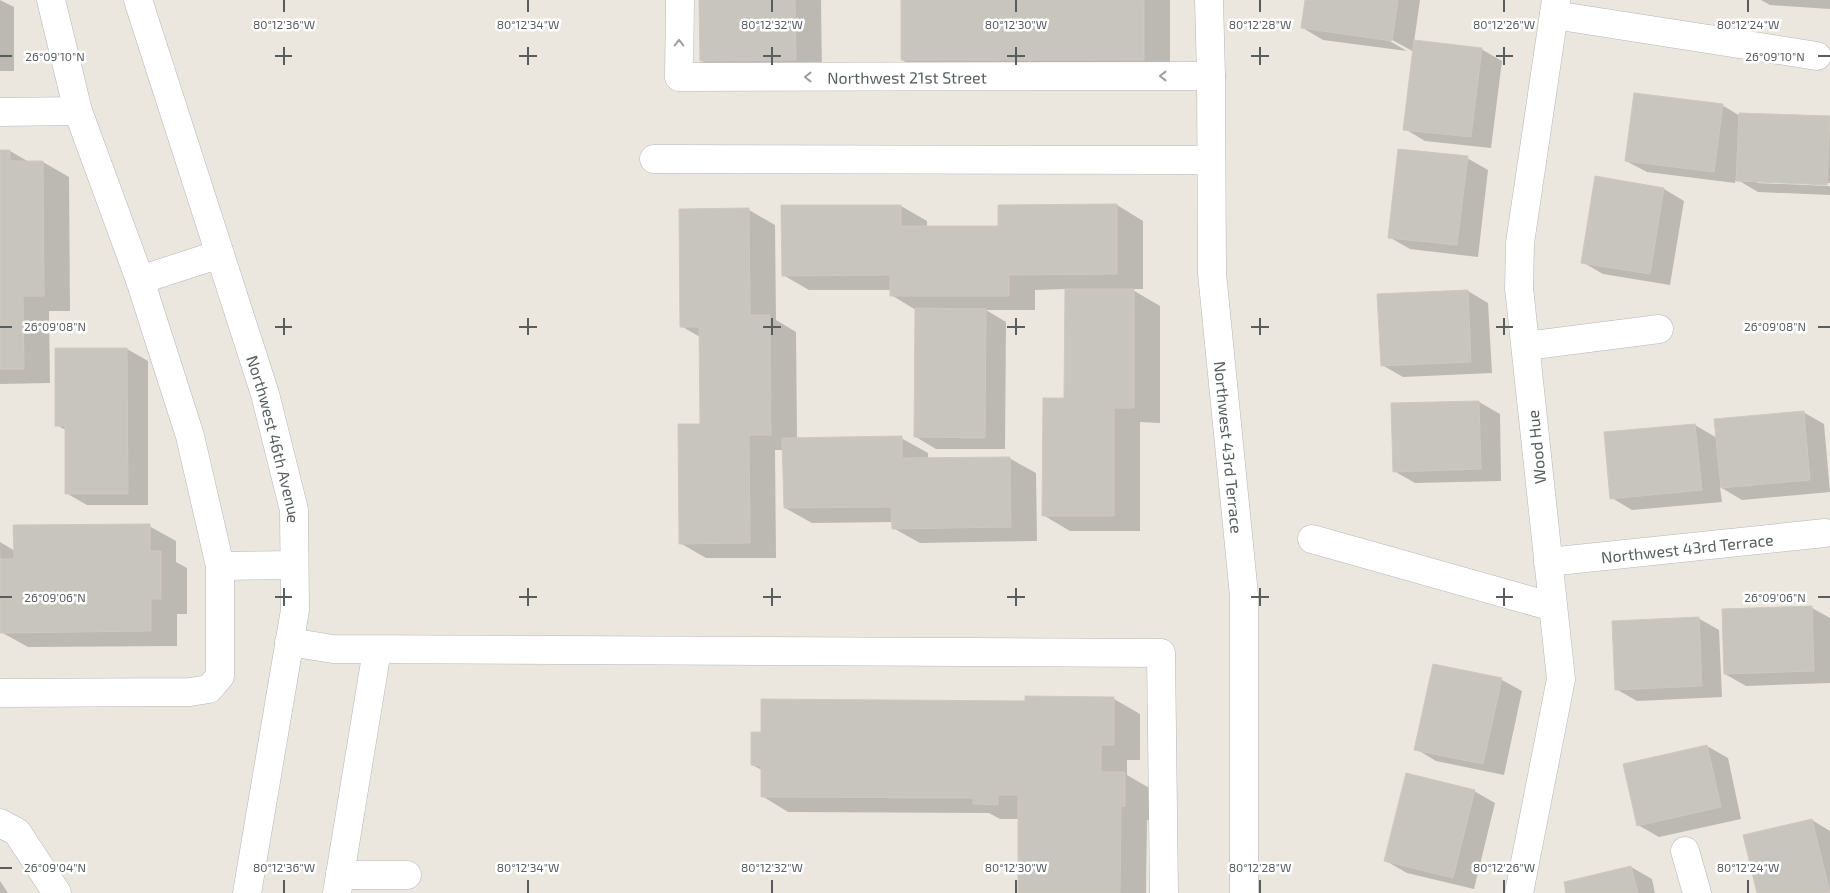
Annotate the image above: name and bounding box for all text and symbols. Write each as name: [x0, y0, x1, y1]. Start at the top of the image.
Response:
text: 80°12'36"W: [253, 17, 315, 31]
text: 80°12'34"W: [497, 17, 559, 31]
text: 80°12'32"W: [741, 17, 803, 31]
text: 80°12'30"W: [985, 17, 1047, 31]
text: 80°12'28"W: [1229, 17, 1291, 31]
text: 80°12'26"W: [1473, 17, 1535, 31]
text: 80°12'24"W: [1717, 17, 1779, 31]
one-way arrow: [674, 39, 685, 47]
text: 26°09'10"N: [25, 49, 85, 63]
text: 26°09'10"N: [1745, 49, 1805, 63]
street label: Northwest 21st Street: [827, 67, 987, 86]
one-way arrow: [1158, 71, 1166, 81]
one-way arrow: [803, 72, 811, 82]
text: 26°09'08"N: [24, 319, 86, 333]
text: 26°09'08"N: [1744, 319, 1806, 333]
street label: Northwest 46th Avenue: [244, 353, 304, 523]
street label: Northwest 43rd Terrace: [1211, 360, 1247, 534]
street label: Wood Hue: [1523, 409, 1549, 485]
street label: Northwest 43rd Terrace: [1600, 529, 1774, 566]
text: 26°09'06"N: [24, 590, 86, 604]
text: 26°09'06"N: [1744, 590, 1806, 604]
text: 26°09'04"N: [24, 860, 86, 874]
text: 80°12'36"W: [253, 860, 315, 874]
text: 80°12'34"W: [497, 860, 559, 874]
text: 80°12'32"W: [741, 860, 803, 874]
text: 80°12'30"W: [985, 860, 1047, 874]
text: 80°12'28"W: [1229, 860, 1291, 874]
text: 80°12'26"W: [1473, 860, 1535, 874]
text: 80°12'24"W: [1717, 860, 1779, 874]

